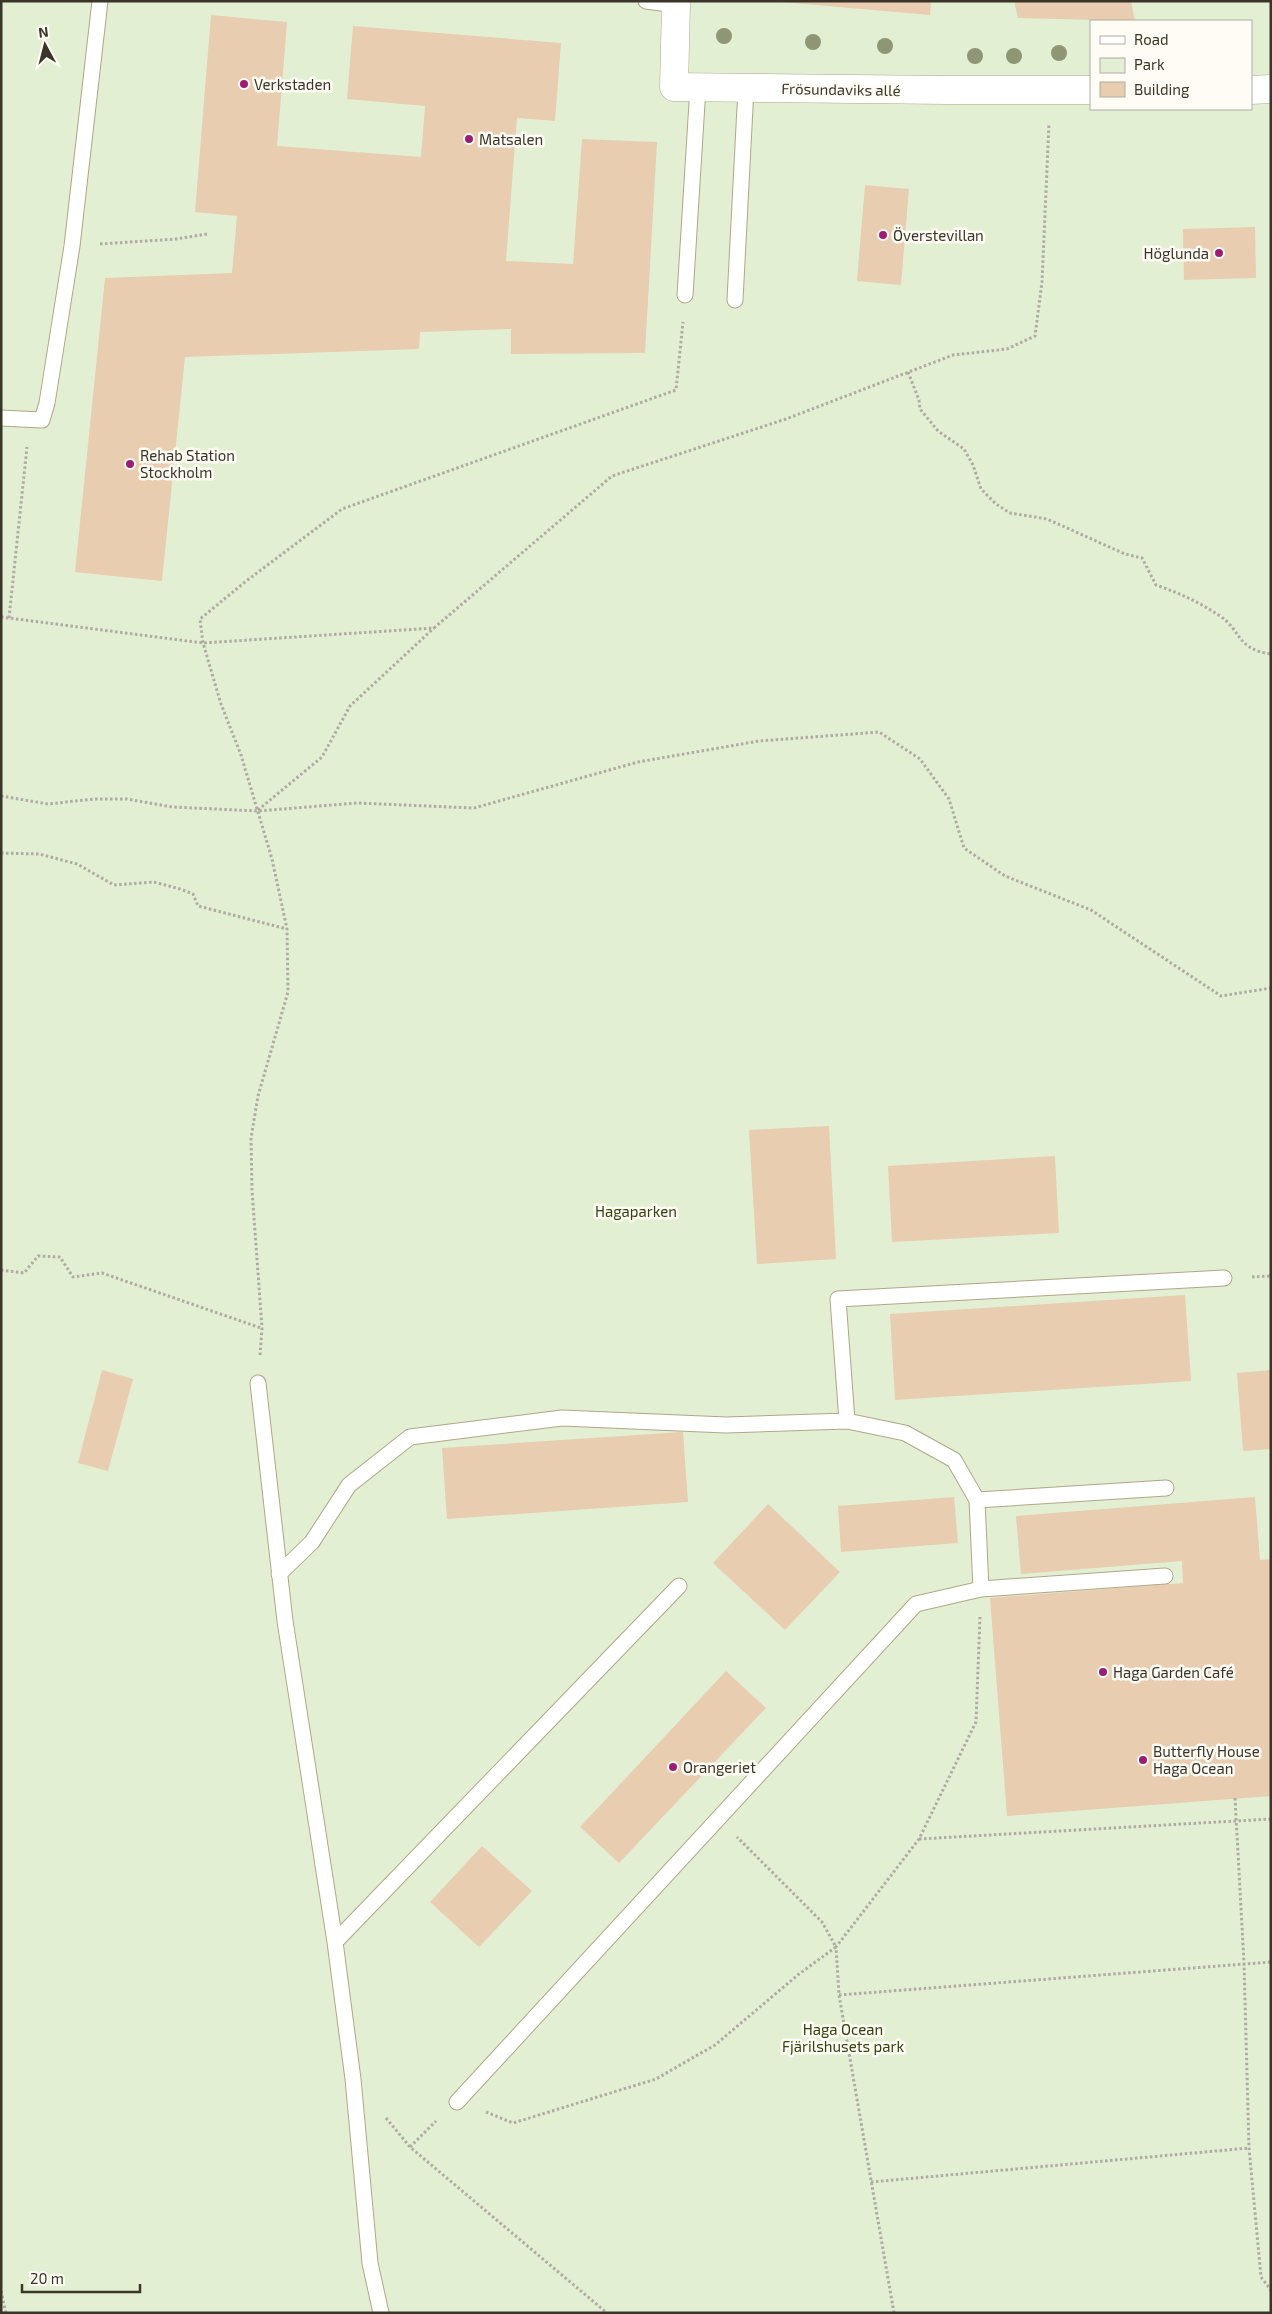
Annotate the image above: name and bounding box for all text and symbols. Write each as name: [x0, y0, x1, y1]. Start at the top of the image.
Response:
north arrow: [20, 20, 70, 70]
legend: [1090, 20, 1252, 110]
text: N: [37, 23, 49, 41]
text: Road: [1134, 30, 1169, 48]
text: Park: [1134, 55, 1165, 73]
place label: Verkstaden: [254, 75, 331, 93]
marker: Verkstaden: [238, 78, 250, 90]
street label: Frösundaviks allé: [781, 79, 901, 99]
text: Building: [1134, 80, 1190, 98]
place label: Matsalen: [479, 130, 543, 148]
marker: Matsalen: [463, 133, 475, 145]
place label: Överstevillan: [893, 226, 984, 244]
marker: Överstevillan: [877, 229, 889, 241]
place label: Höglunda: [1144, 244, 1209, 262]
marker: Höglunda: [1213, 247, 1225, 259]
place label: Rehab Station Stockholm: [140, 446, 235, 481]
marker: Rehab Station Stockholm: [124, 458, 136, 470]
park label: Hagaparken: [595, 1202, 677, 1220]
place label: Haga Garden Café: [1113, 1663, 1234, 1681]
marker: Haga Garden Café: [1097, 1666, 1109, 1678]
place label: Butterfly House Haga Ocean: [1153, 1742, 1260, 1777]
marker: Butterfly House Haga Ocean: [1137, 1754, 1149, 1766]
place label: Orangeriet: [683, 1758, 756, 1776]
marker: Orangeriet: [667, 1761, 679, 1773]
park label: Haga Ocean Fjärilshusets park: [782, 2020, 904, 2056]
scale bar: [22, 2262, 140, 2294]
text: 20 m: [30, 2269, 64, 2287]

